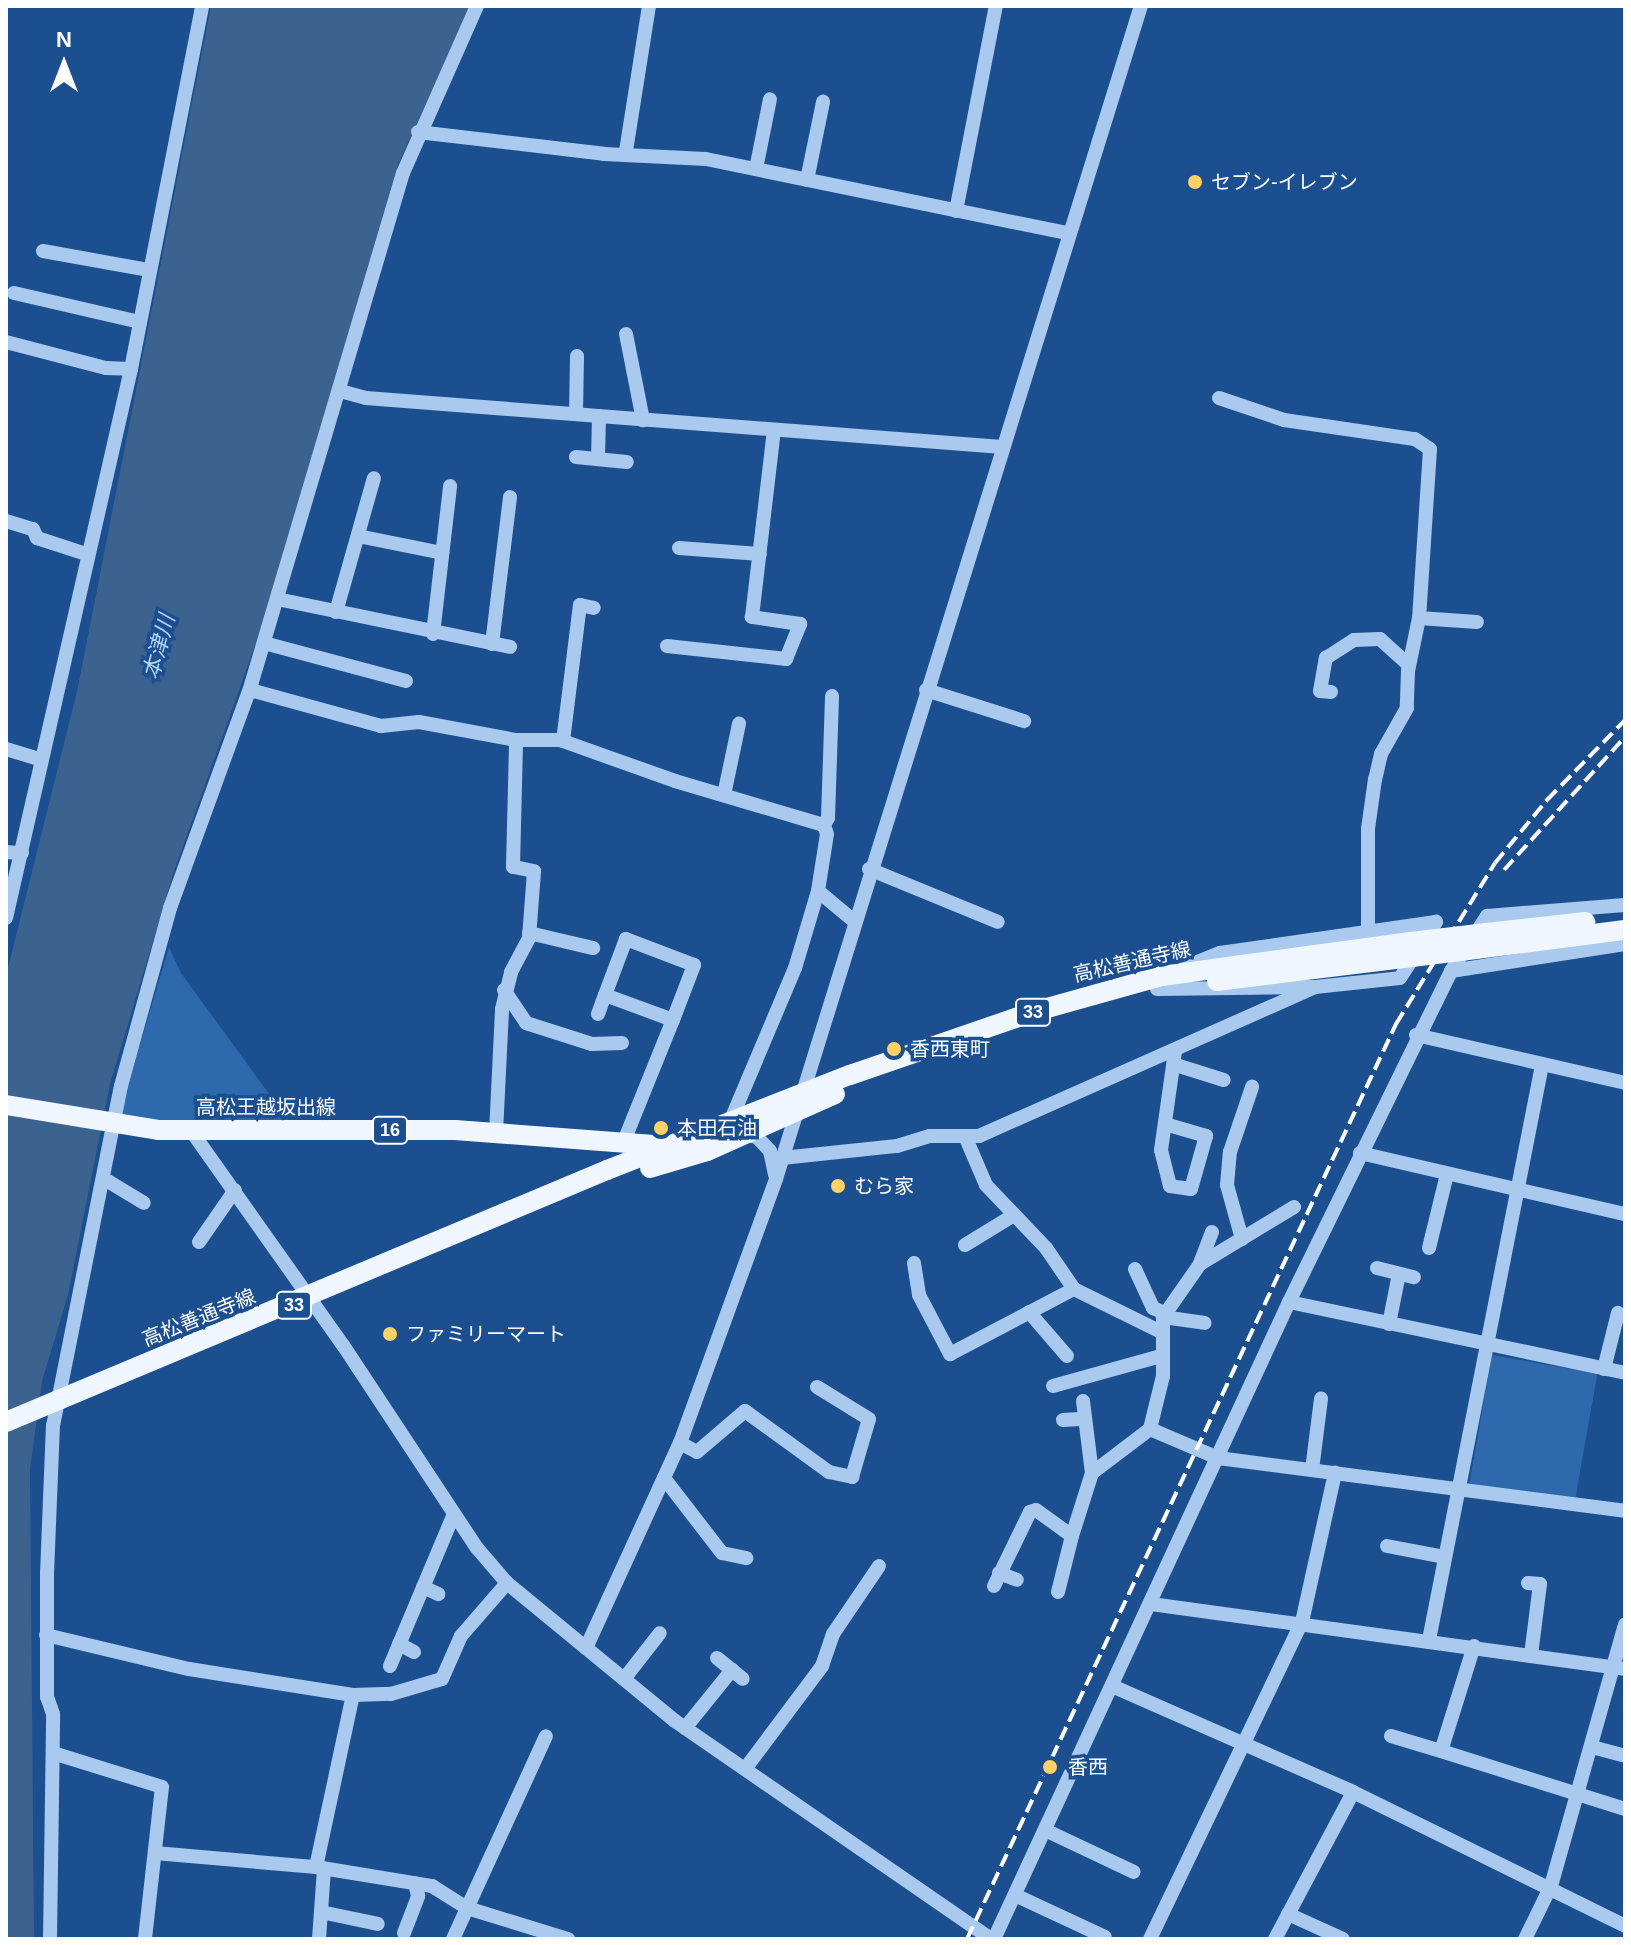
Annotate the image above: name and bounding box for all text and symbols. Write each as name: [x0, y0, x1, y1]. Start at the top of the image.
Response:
north arrow: [24, 24, 104, 104]
text: N: [56, 27, 72, 52]
place label: セブン-イレブン: [1211, 170, 1358, 194]
marker: セブン-イレブン: [1186, 173, 1204, 191]
water label: 本津川: [138, 612, 180, 682]
street label: 高松善通寺線: [1071, 937, 1193, 987]
road number: 33: [1013, 998, 1053, 1026]
place label: 香西東町: [910, 1037, 990, 1061]
marker: 香西東町: [885, 1040, 903, 1058]
street label: 高松王越坂出線: [196, 1095, 336, 1119]
road number: 16: [370, 1116, 410, 1144]
place label: 本田石油: [677, 1116, 757, 1140]
marker: 本田石油: [652, 1119, 670, 1137]
place label: むら家: [854, 1174, 914, 1198]
marker: むら家: [829, 1177, 847, 1195]
street label: 高松善通寺線: [139, 1284, 259, 1352]
road number: 33: [274, 1291, 314, 1319]
place label: ファミリーマート: [406, 1322, 566, 1346]
marker: ファミリーマート: [381, 1325, 399, 1343]
place label: 香西: [1068, 1755, 1108, 1779]
marker: 香西: [1039, 1756, 1061, 1778]

